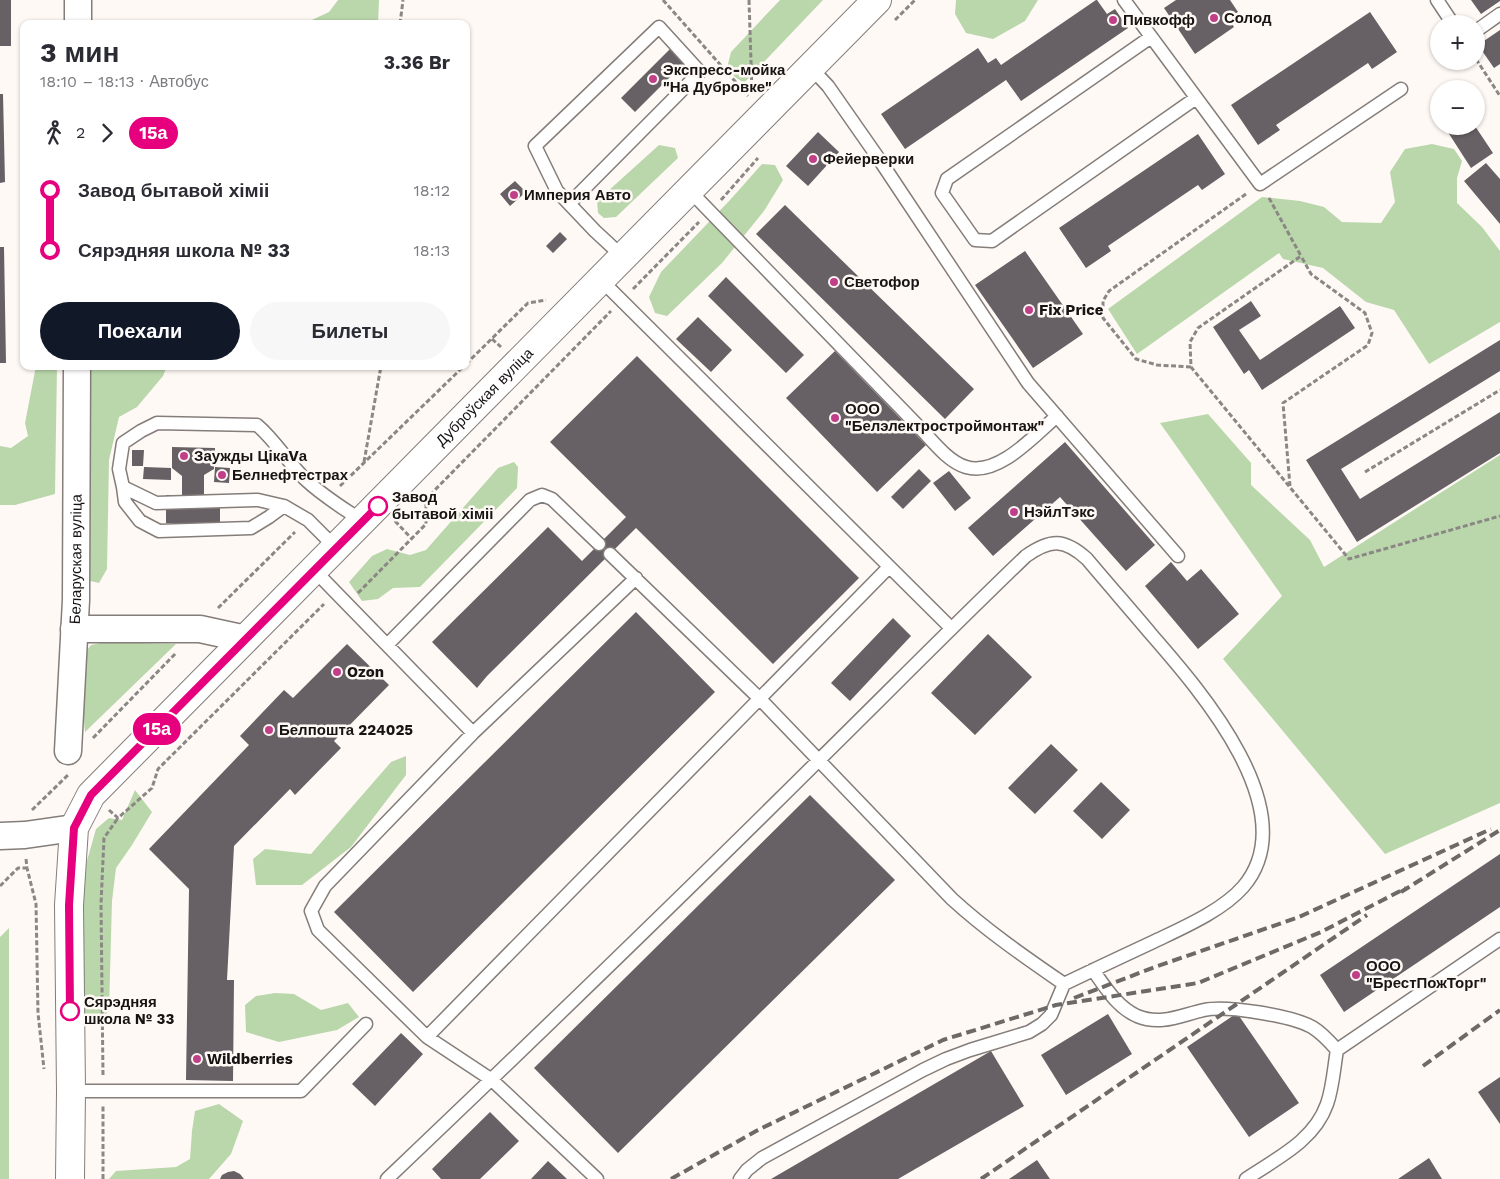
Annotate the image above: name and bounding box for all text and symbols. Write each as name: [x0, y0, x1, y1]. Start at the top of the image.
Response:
place label: Солод: [1224, 9, 1272, 27]
place label: Пивкофф: [1123, 11, 1195, 29]
marker: Солод: [1208, 12, 1220, 24]
marker: Пивкофф: [1107, 14, 1119, 26]
map controls: [1430, 15, 1485, 135]
button: +: [1430, 15, 1485, 70]
text: 3 мин: [40, 36, 119, 69]
text: 3.36 Br: [384, 51, 450, 74]
place label: Экспресс-мойка "На Дубровке": [663, 61, 786, 96]
text: 18:10 – 18:13 · Автобус: [40, 72, 209, 91]
marker: Экспресс-мойка "На Дубровке": [647, 73, 659, 85]
button: −: [1430, 80, 1485, 135]
icon: walk: [40, 119, 68, 147]
icon: forward: [93, 119, 121, 147]
text: 15а: [139, 122, 168, 143]
text: 2: [76, 123, 85, 142]
place label: Фейерверки: [823, 150, 914, 168]
marker: Фейерверки: [807, 153, 819, 165]
text: Завод бытавой хіміі: [78, 179, 269, 202]
text: 18:12: [414, 181, 450, 200]
place label: Империя Авто: [524, 186, 631, 204]
marker: Империя Авто: [508, 189, 520, 201]
text: Сярэдняя школа № 33: [78, 239, 290, 262]
text: 18:13: [414, 241, 450, 260]
place label: Светофор: [844, 273, 920, 291]
marker: Светофор: [828, 276, 840, 288]
place label: Fix Price: [1039, 301, 1104, 319]
button: Поехали: [40, 302, 240, 360]
button: Билеты: [250, 302, 450, 360]
marker: Fix Price: [1023, 304, 1035, 316]
street label: Дуброўская вуліца: [432, 344, 537, 450]
place label: ООО "Белэлектростроймонтаж": [845, 400, 1045, 435]
marker: ООО "Белэлектростроймонтаж": [829, 412, 841, 424]
place label: Заужды ЦікаVа: [194, 447, 308, 465]
marker: Заужды ЦікаVа: [178, 450, 190, 462]
place label: Белнефтестрах: [232, 466, 349, 484]
marker: Белнефтестрах: [216, 469, 228, 481]
place label: Завод бытавой хіміі: [392, 488, 493, 523]
street label: Беларуская вуліца: [66, 493, 85, 625]
marker: Завод бытавой хіміі: [368, 496, 388, 516]
place label: НэйлТэкс: [1024, 503, 1095, 521]
marker: НэйлТэкс: [1008, 506, 1020, 518]
place label: Ozon: [347, 663, 384, 681]
marker: Ozon: [331, 666, 343, 678]
line badge: 15а: [128, 713, 186, 745]
text: 15а: [143, 718, 171, 739]
place label: Белпошта 224025: [279, 721, 413, 739]
marker: Белпошта 224025: [263, 724, 275, 736]
place label: ООО "БрестПожТорг": [1366, 957, 1487, 992]
marker: ООО "БрестПожТорг": [1350, 969, 1362, 981]
place label: Сярэдняя школа № 33: [84, 993, 174, 1028]
marker: Сярэдняя школа № 33: [60, 1001, 80, 1021]
place label: Wildberries: [207, 1050, 293, 1068]
marker: Wildberries: [191, 1053, 203, 1065]

